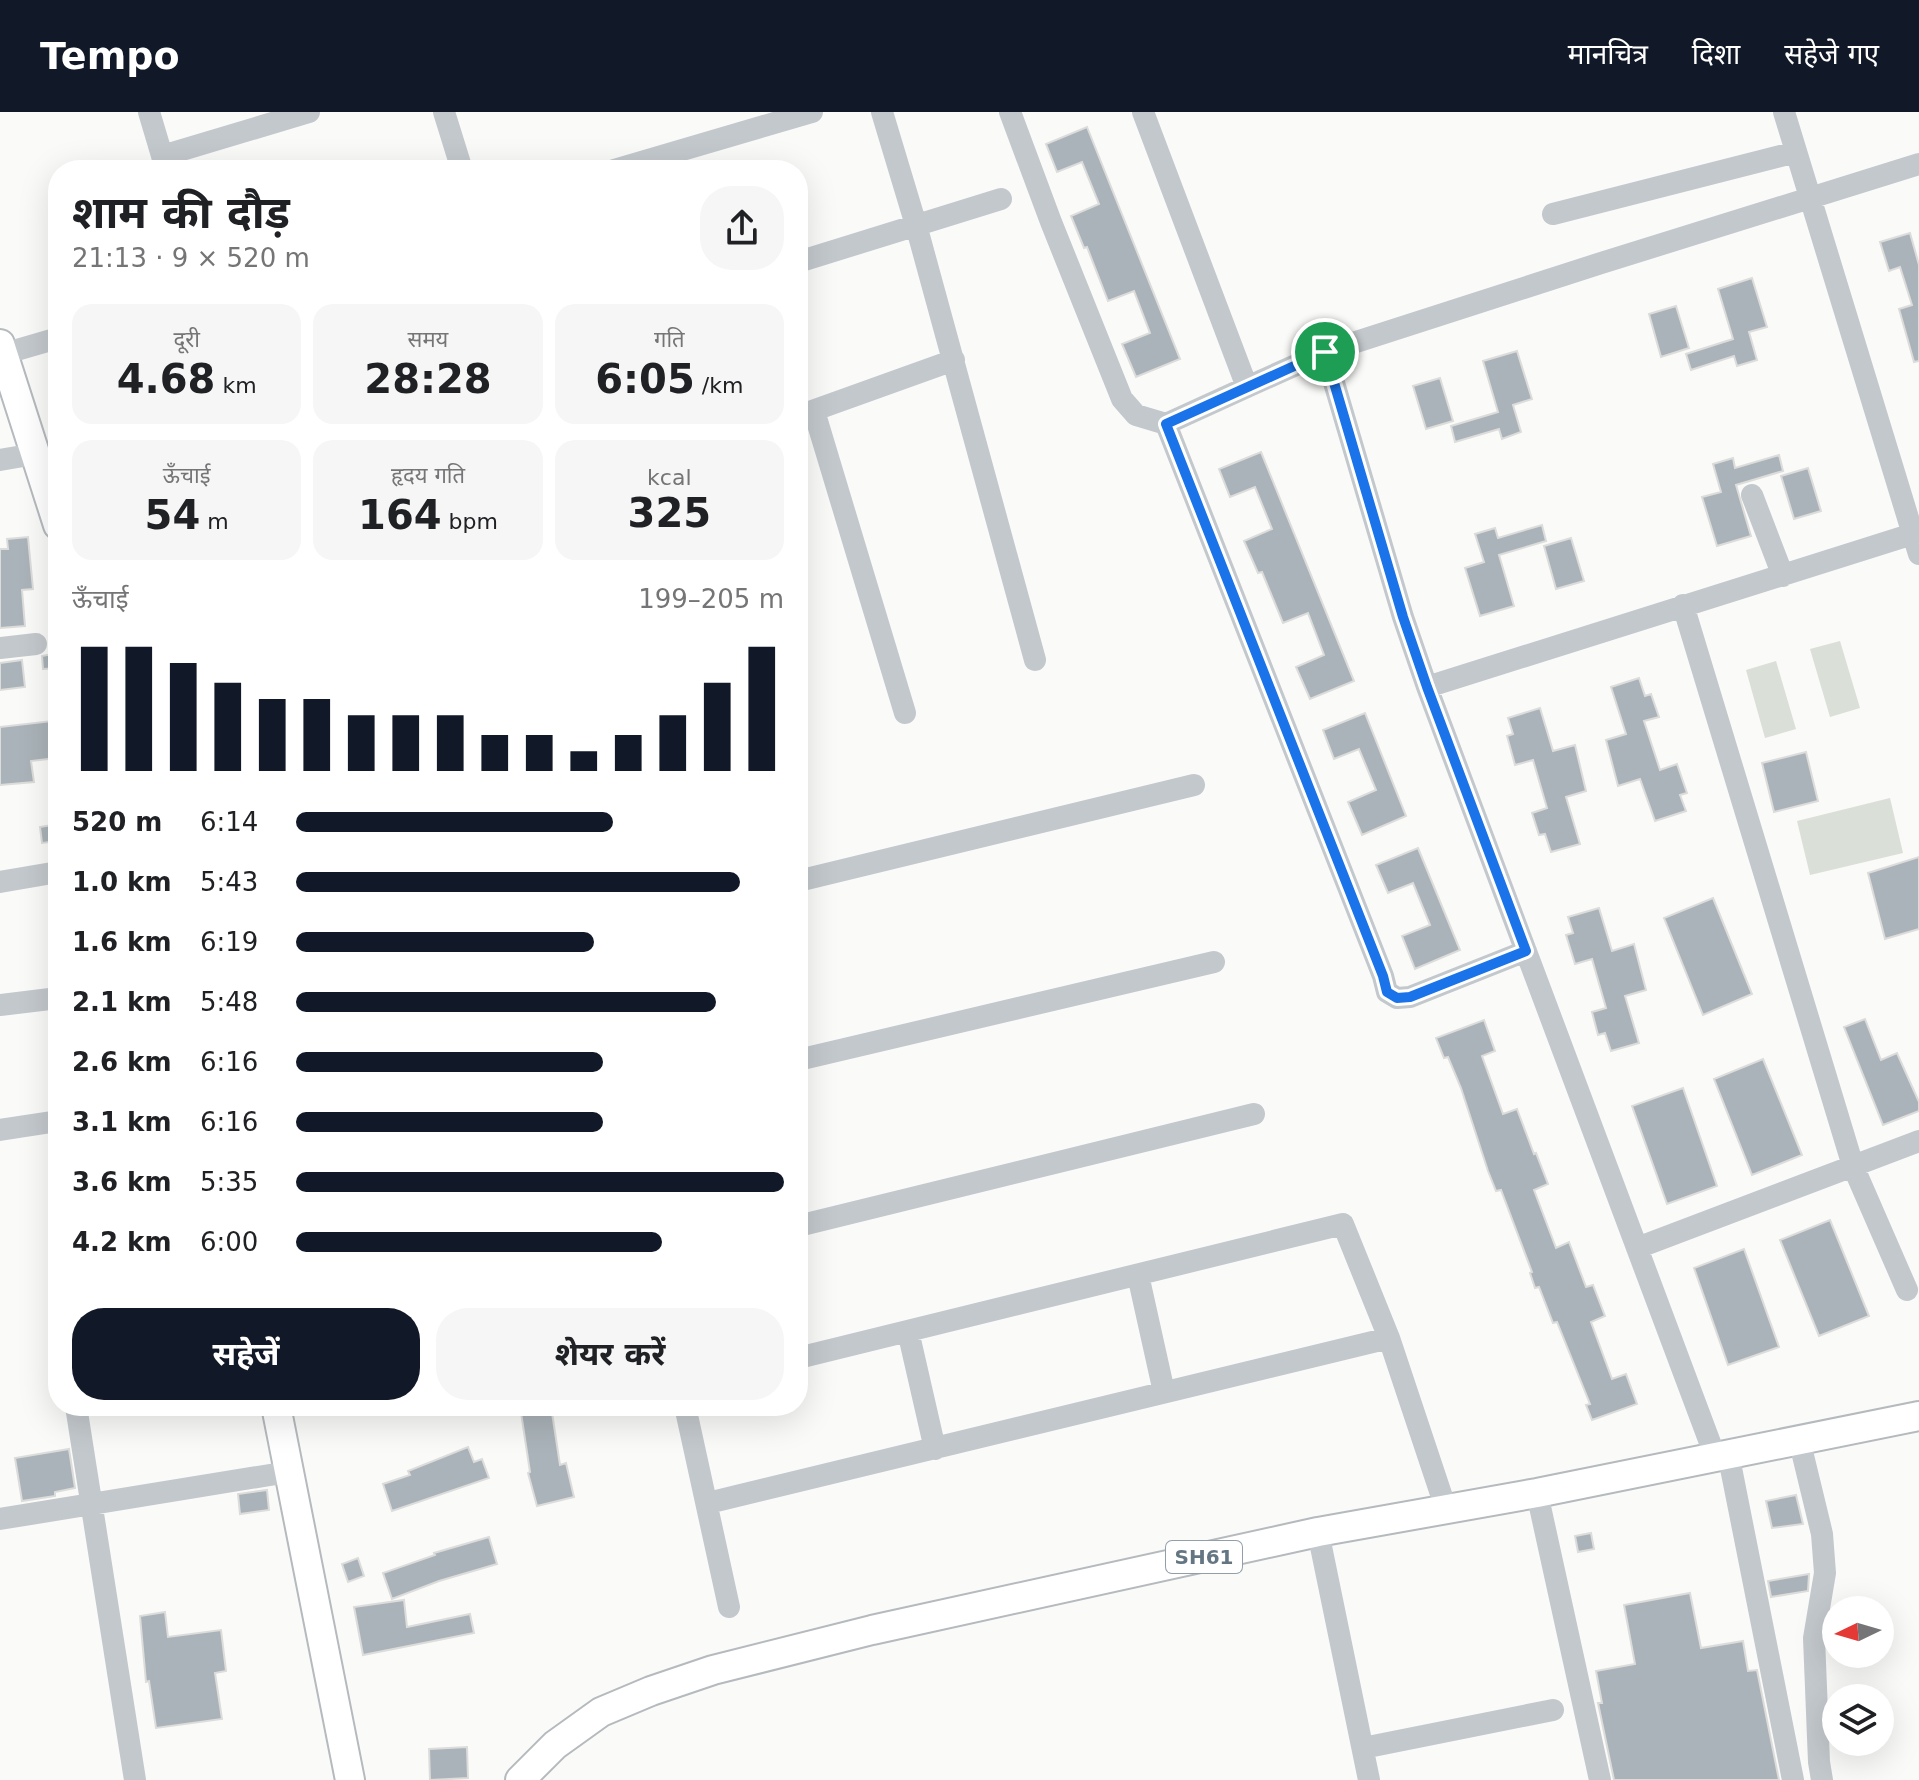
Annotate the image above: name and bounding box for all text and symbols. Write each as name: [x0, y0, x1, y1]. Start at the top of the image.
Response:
text: Tempo: [40, 34, 180, 78]
text: मानचित्र: [1568, 38, 1648, 71]
text: दिशा: [1692, 38, 1740, 71]
text: सहेजे गए: [1784, 38, 1879, 71]
button: share: [700, 186, 784, 270]
text: शाम की दौड़: [72, 187, 290, 238]
text: 21:13 · 9 × 520 m: [72, 243, 310, 273]
pin: [1291, 318, 1359, 386]
text: दूरी: [173, 327, 200, 352]
text: समय: [408, 327, 448, 352]
text: गति: [654, 327, 685, 352]
icon: arrive: [1303, 330, 1347, 374]
text: 4.68: [117, 356, 215, 402]
text: 28:28: [364, 356, 492, 402]
text: 6:05: [595, 356, 695, 402]
text: km: [215, 373, 257, 398]
text: /km: [695, 373, 743, 398]
text: ऊँचाई: [163, 463, 211, 488]
text: हृदय गति: [391, 463, 465, 488]
text: kcal: [647, 465, 692, 490]
text: 325: [628, 490, 711, 536]
text: 54: [145, 492, 200, 538]
text: 164: [358, 492, 442, 538]
text: m: [200, 509, 229, 534]
text: bpm: [442, 509, 498, 534]
text: ऊँचाई: [72, 584, 128, 614]
text: 199–205 m: [638, 584, 784, 614]
text: 520 m: [72, 807, 162, 837]
text: 6:14: [200, 807, 258, 837]
text: 1.0 km: [72, 867, 172, 897]
text: 5:43: [200, 867, 258, 897]
text: 1.6 km: [72, 927, 172, 957]
text: 6:19: [200, 927, 258, 957]
text: 2.1 km: [72, 987, 172, 1017]
text: 5:48: [200, 987, 258, 1017]
text: 2.6 km: [72, 1047, 172, 1077]
text: 6:16: [200, 1047, 258, 1077]
text: 3.1 km: [72, 1107, 172, 1137]
text: 6:16: [200, 1107, 258, 1137]
text: 3.6 km: [72, 1167, 172, 1197]
text: 5:35: [200, 1167, 258, 1197]
text: 4.2 km: [72, 1227, 172, 1257]
text: 6:00: [200, 1227, 258, 1257]
button: सहेजें: [72, 1308, 420, 1400]
button: शेयर करें: [436, 1308, 784, 1400]
road number: SH61: [1166, 1541, 1242, 1573]
north arrow: [1822, 1596, 1894, 1668]
map controls: [1822, 1596, 1894, 1756]
button: layers: [1822, 1684, 1894, 1756]

